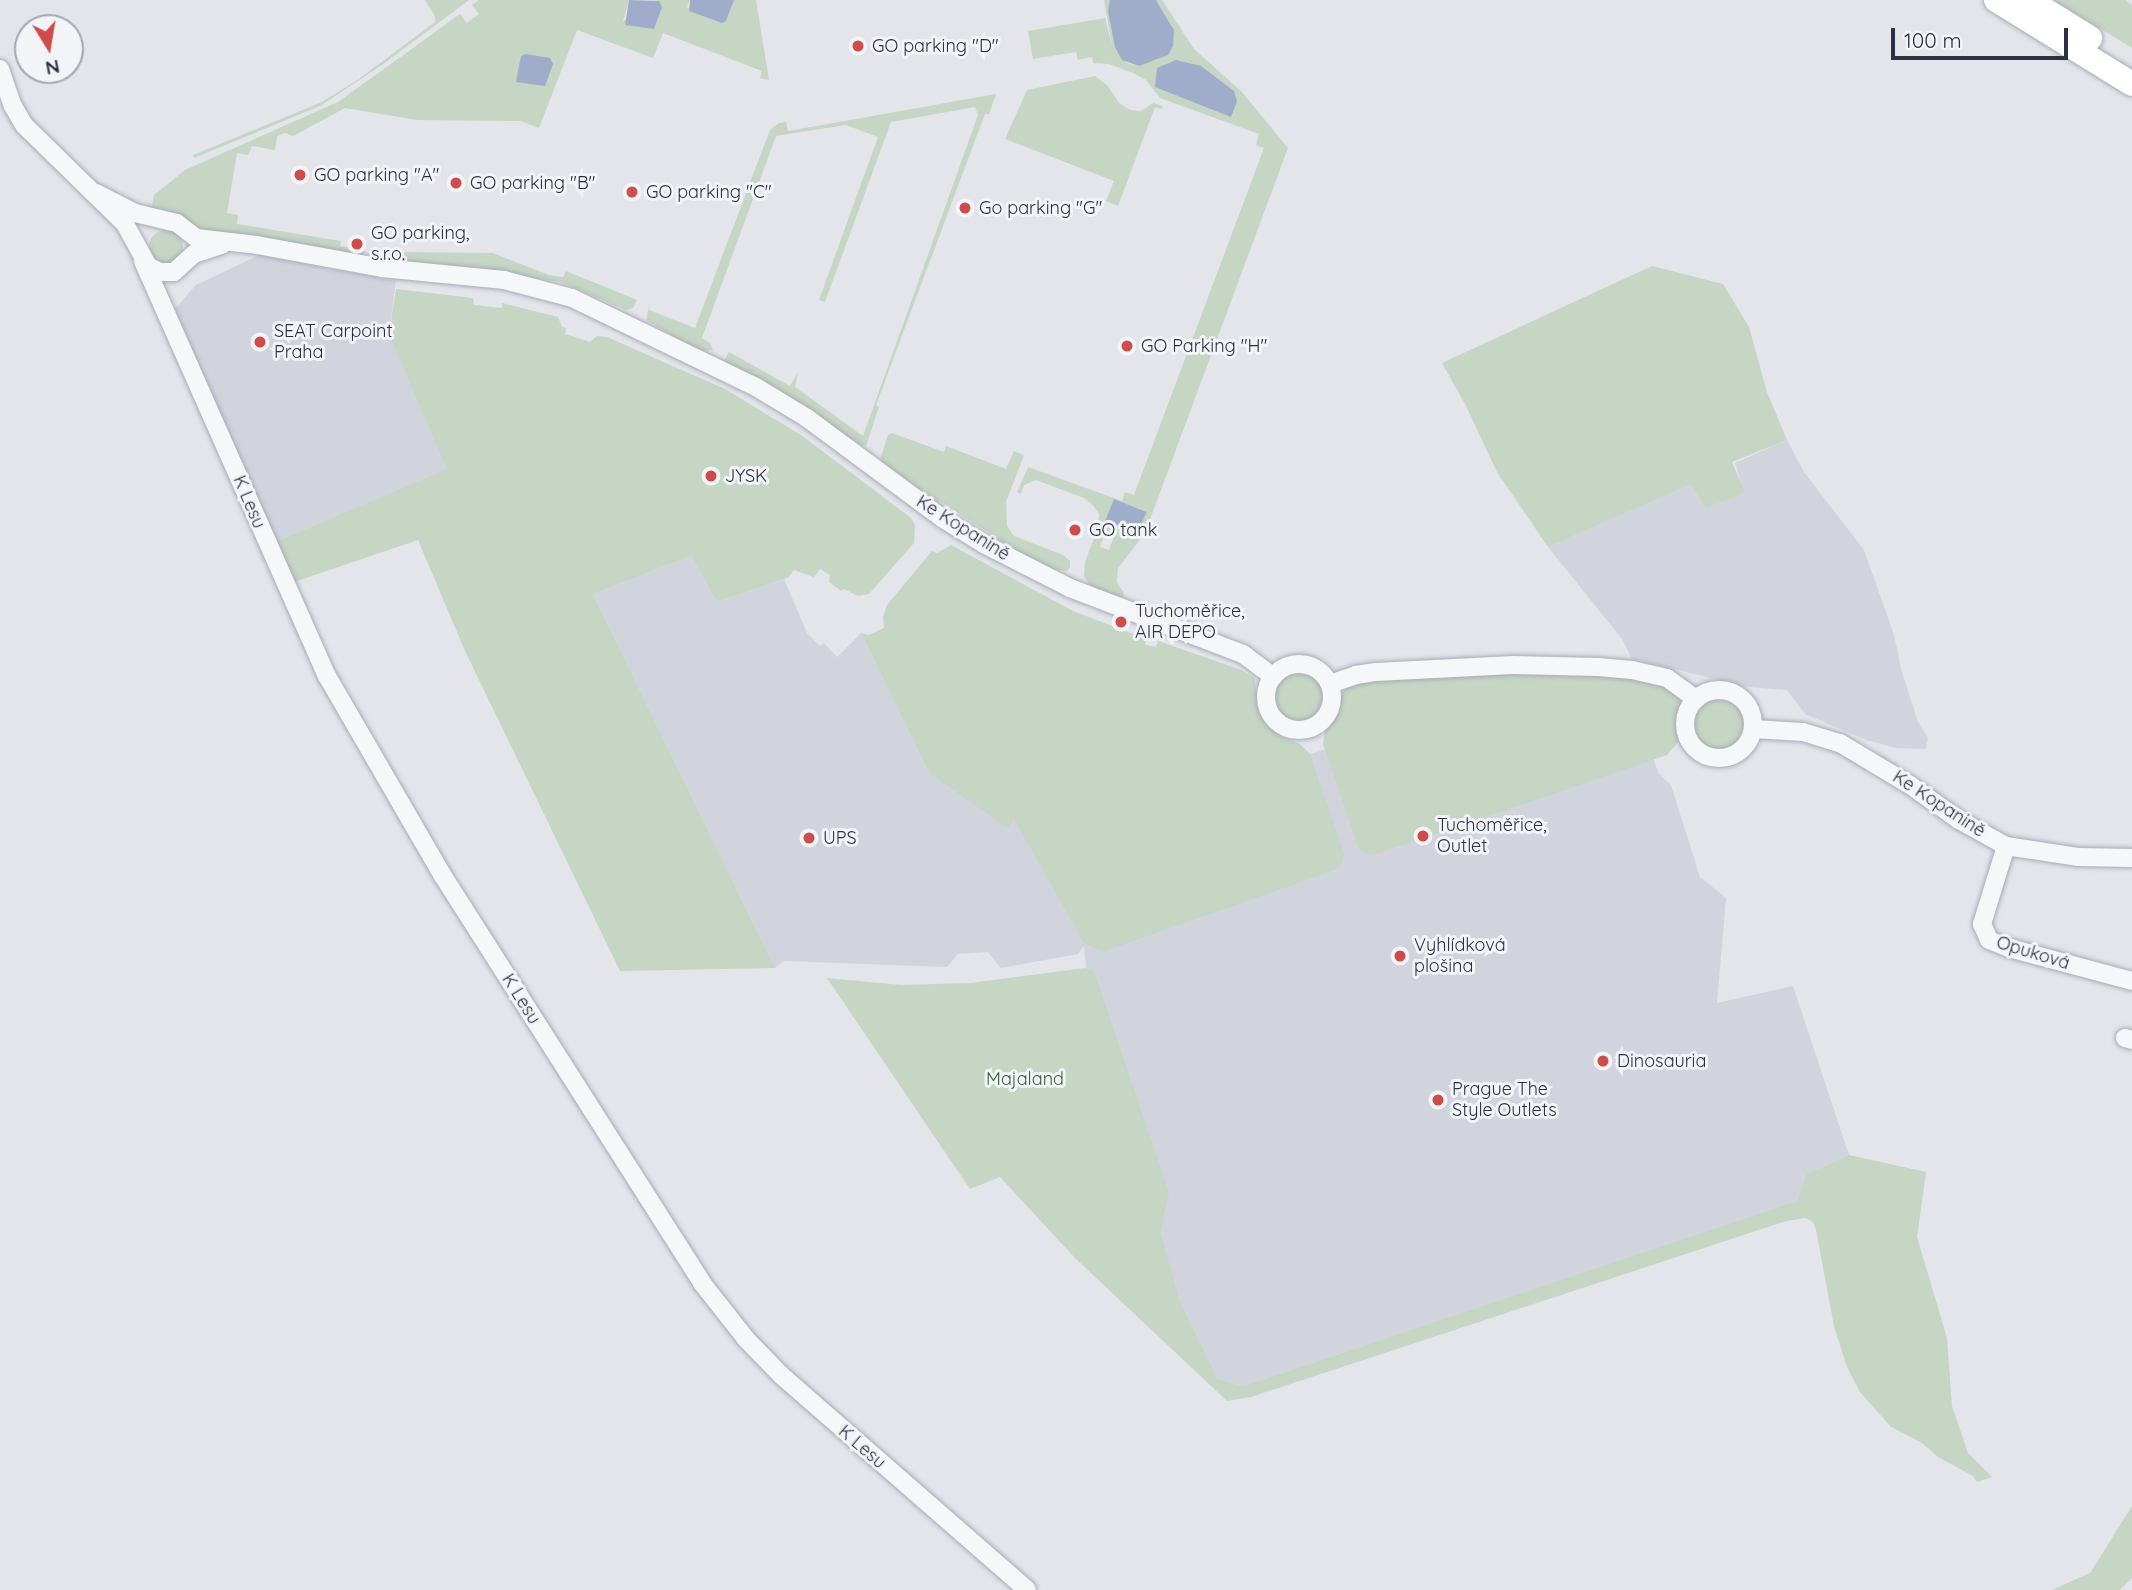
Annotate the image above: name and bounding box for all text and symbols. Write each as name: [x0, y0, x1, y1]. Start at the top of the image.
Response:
north arrow: [14, 14, 84, 84]
scale bar: [1894, 14, 2071, 58]
text: 100 m: [1904, 27, 1962, 53]
place label: GO parking "D": [872, 35, 999, 57]
marker: GO parking "D": [850, 38, 866, 54]
text: N: [43, 55, 62, 81]
place label: GO parking "A": [314, 164, 439, 186]
marker: GO parking "A": [292, 167, 308, 183]
place label: GO parking "B": [470, 172, 595, 194]
marker: GO parking "B": [448, 175, 464, 191]
place label: GO parking "C": [646, 181, 772, 203]
marker: GO parking "C": [624, 184, 640, 200]
place label: Go parking "G": [979, 197, 1102, 219]
marker: Go parking "G": [957, 200, 973, 216]
place label: GO parking, s.r.o.: [371, 223, 470, 266]
marker: GO parking, s.r.o.: [349, 236, 365, 252]
place label: SEAT Carpoint Praha: [274, 321, 393, 364]
marker: SEAT Carpoint Praha: [252, 334, 268, 350]
place label: GO Parking "H": [1141, 335, 1267, 357]
marker: GO Parking "H": [1119, 338, 1135, 354]
place label: JYSK: [725, 465, 767, 487]
marker: JYSK: [703, 468, 719, 484]
street label: K Lesu: [228, 472, 270, 532]
street label: Ke Kopanině: [912, 491, 1014, 565]
place label: GO tank: [1089, 519, 1157, 541]
marker: GO tank: [1067, 522, 1083, 538]
place label: Tuchoměřice, AIR DEPO: [1135, 601, 1245, 644]
marker: Tuchoměřice, AIR DEPO: [1113, 614, 1129, 630]
street label: Ke Kopanině: [1889, 766, 1989, 842]
place label: Tuchoměřice, Outlet: [1437, 815, 1547, 858]
place label: UPS: [823, 827, 857, 849]
marker: Tuchoměřice, Outlet: [1415, 828, 1431, 844]
marker: UPS: [801, 830, 817, 846]
street label: Opuková: [1994, 932, 2072, 974]
place label: Vyhlídková plošina: [1414, 935, 1506, 978]
marker: Vyhlídková plošina: [1392, 948, 1408, 964]
street label: K Lesu: [497, 970, 545, 1028]
place label: Dinosauria: [1617, 1050, 1706, 1072]
marker: Dinosauria: [1595, 1053, 1611, 1069]
park label: Majaland: [986, 1068, 1064, 1090]
place label: Prague The Style Outlets: [1452, 1079, 1557, 1122]
marker: Prague The Style Outlets: [1430, 1092, 1446, 1108]
street label: K Lesu: [834, 1421, 890, 1473]

